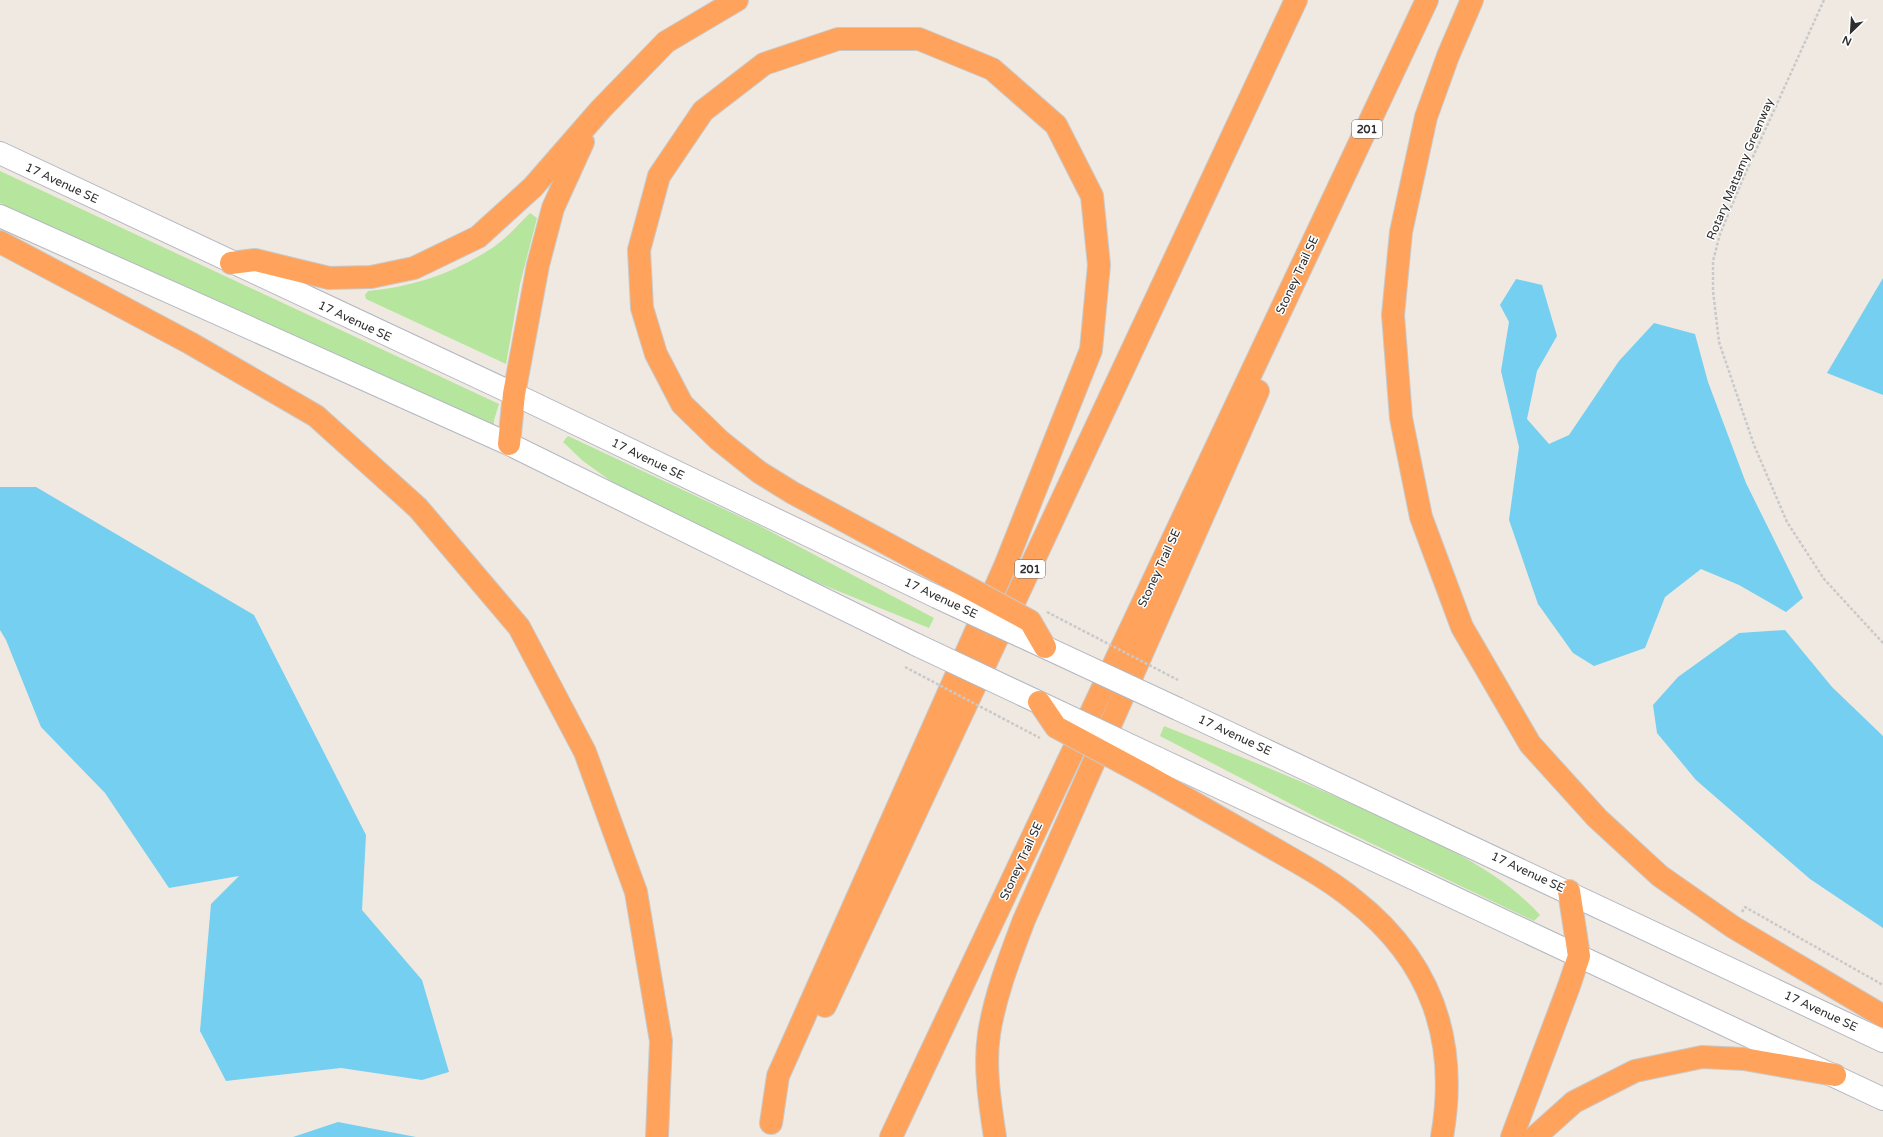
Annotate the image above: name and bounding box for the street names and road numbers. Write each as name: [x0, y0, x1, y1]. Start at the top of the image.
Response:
street label: Rotary Mattamy Greenway: [1704, 95, 1776, 242]
road number: 201: [1352, 120, 1382, 138]
street label: 17 Avenue SE: [23, 160, 101, 206]
street label: Stoney Trail SE: [1273, 233, 1321, 316]
street label: 17 Avenue SE: [316, 298, 394, 344]
street label: 17 Avenue SE: [609, 435, 687, 483]
street label: Stoney Trail SE: [1135, 526, 1183, 609]
road number: 201: [1015, 560, 1045, 578]
street label: 17 Avenue SE: [902, 575, 980, 621]
street label: 17 Avenue SE: [1196, 712, 1274, 758]
street label: Stoney Trail SE: [997, 819, 1045, 902]
street label: 17 Avenue SE: [1489, 849, 1567, 895]
street label: 17 Avenue SE: [1782, 988, 1860, 1034]

